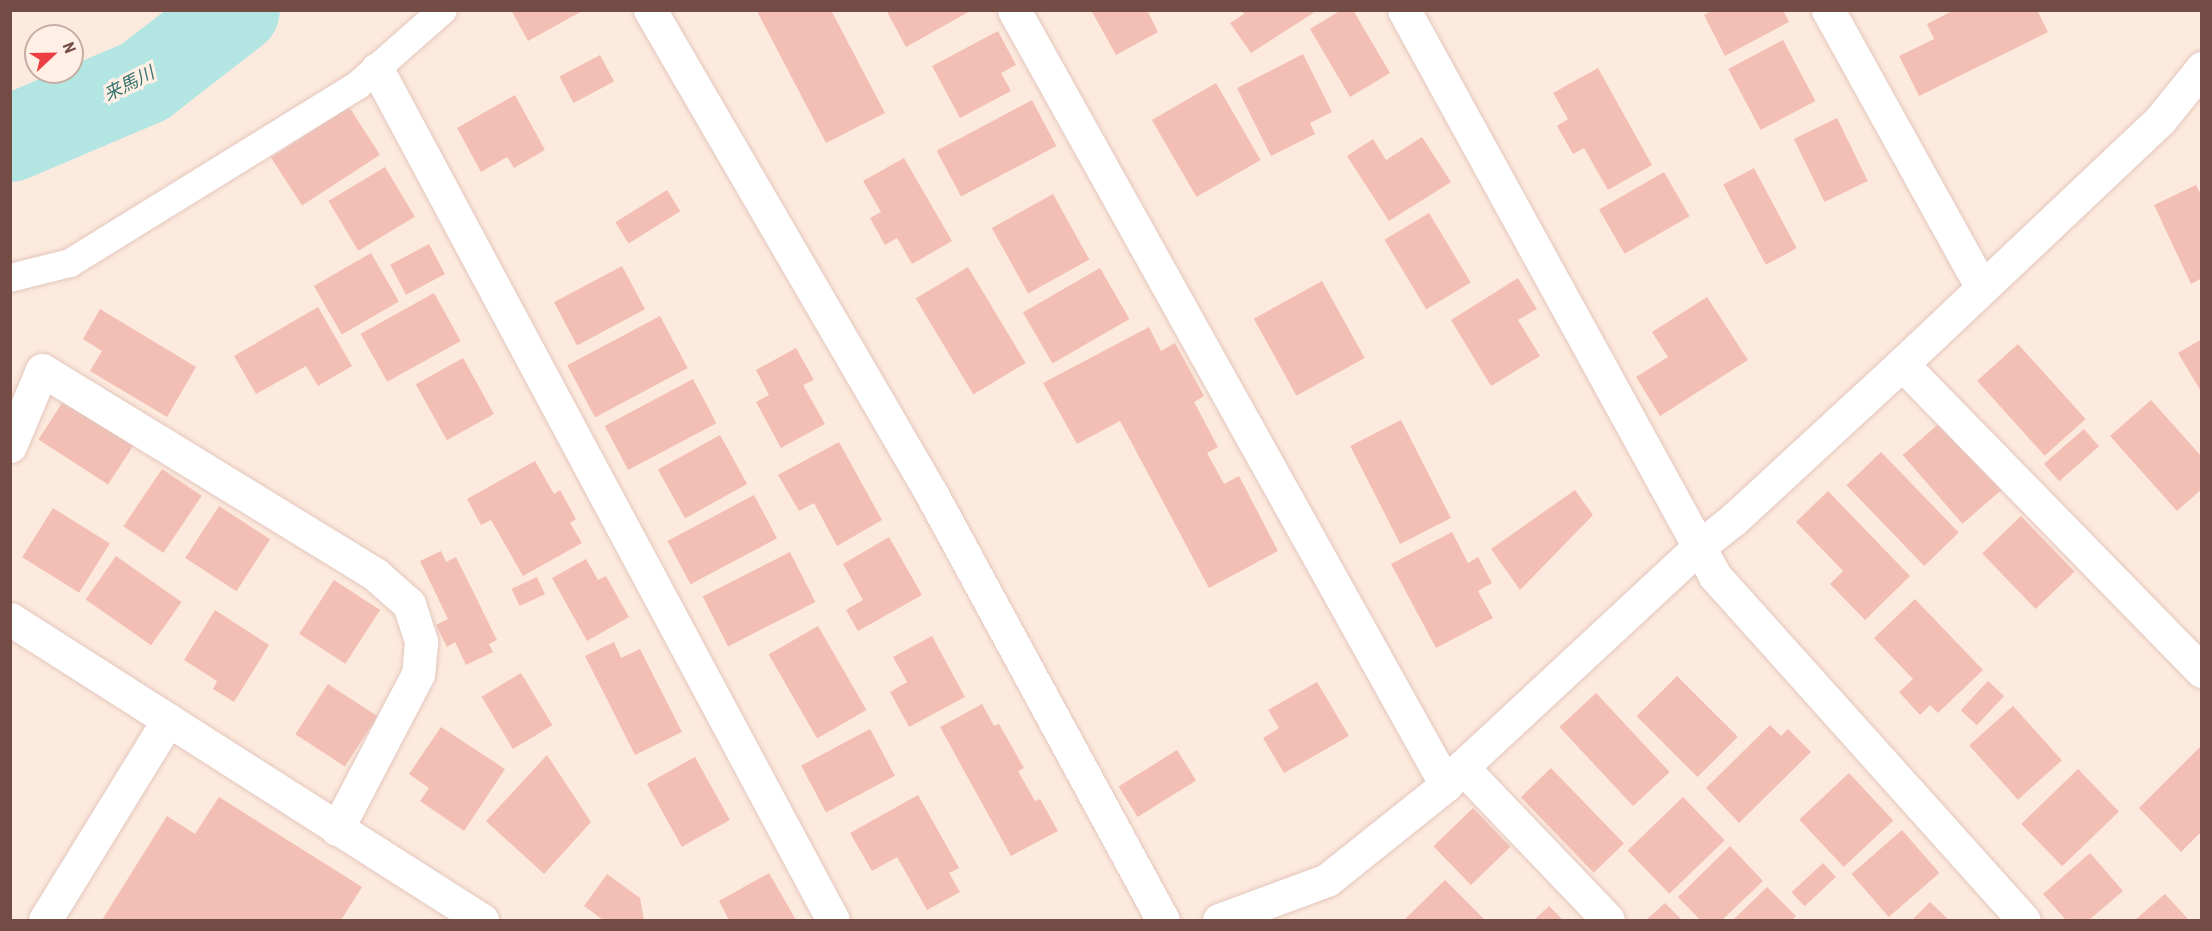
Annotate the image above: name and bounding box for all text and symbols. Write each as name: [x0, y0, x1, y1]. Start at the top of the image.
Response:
north arrow: [24, 24, 84, 84]
text: N: [59, 40, 80, 56]
water label: 来馬川: [100, 62, 158, 106]

